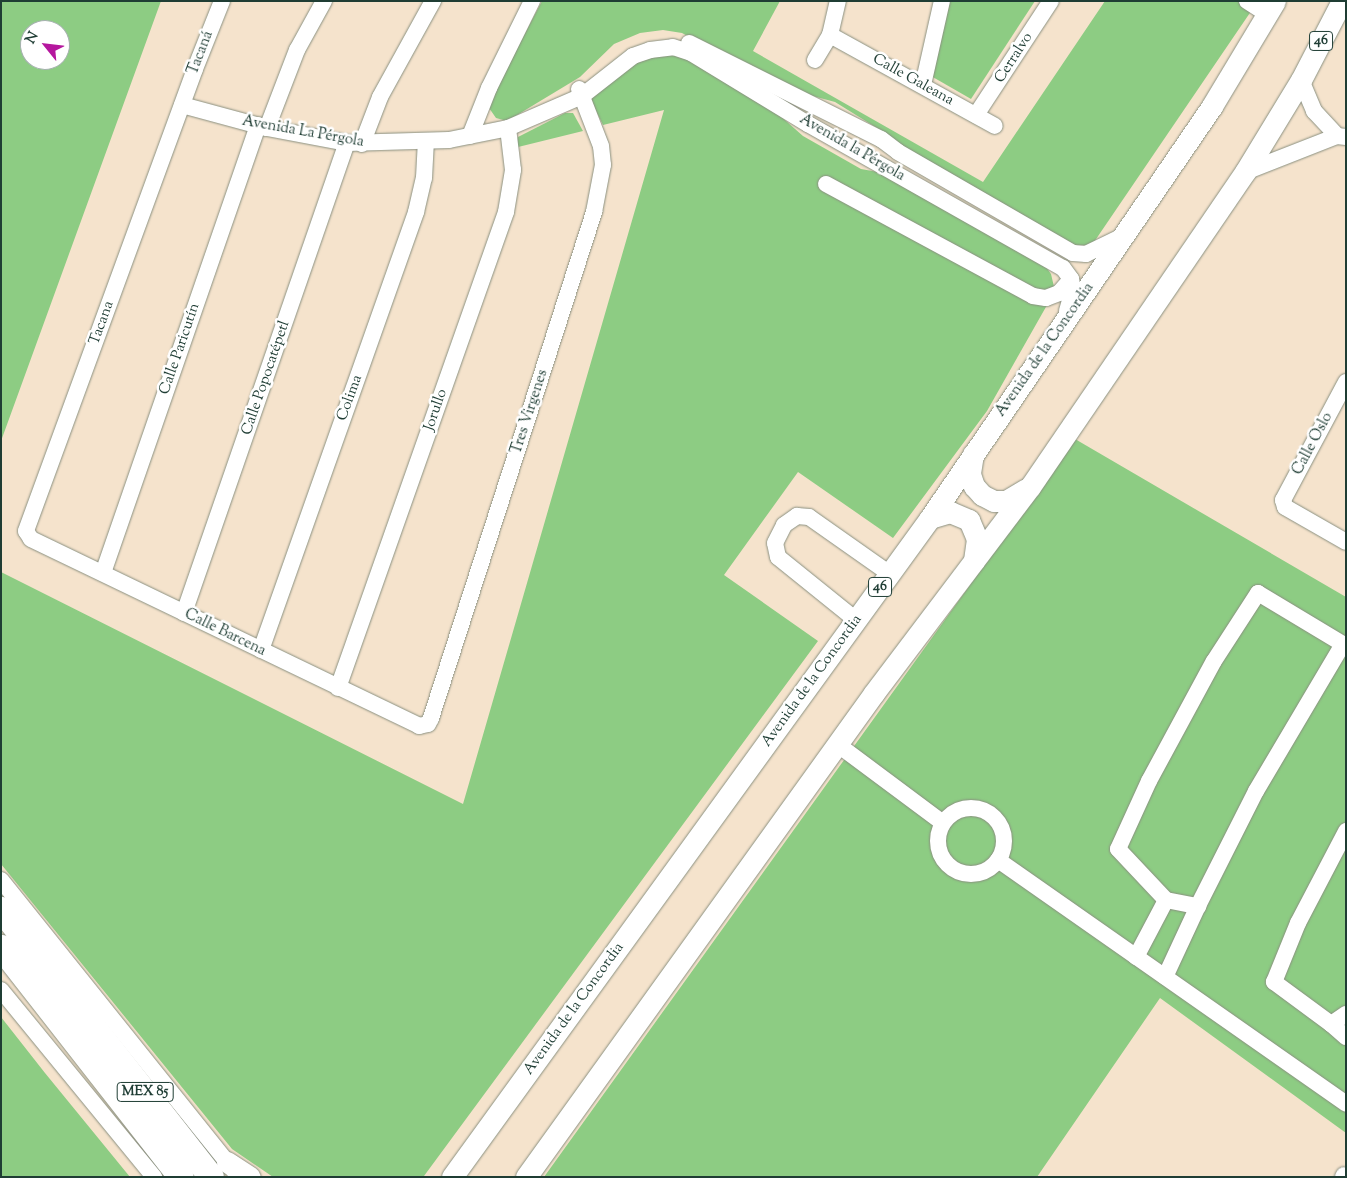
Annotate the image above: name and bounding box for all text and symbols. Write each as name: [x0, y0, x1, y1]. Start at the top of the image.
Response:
north arrow: [20, 20, 70, 70]
text: N: [21, 28, 44, 48]
street label: Tacaná: [184, 29, 218, 77]
street label: Cerralvo: [991, 29, 1037, 87]
road number: 46: [1308, 29, 1334, 52]
street label: Calle Galeana: [869, 50, 957, 110]
street label: Avenida la Pérgola: [796, 111, 908, 185]
street label: Avenida La Pérgola: [241, 112, 365, 152]
street label: Avenida de la Concordia: [992, 280, 1098, 420]
street label: Tacana: [86, 299, 118, 347]
street label: Calle Paricutín: [156, 301, 204, 397]
street label: Calle Popocatépetl: [238, 318, 294, 438]
street label: Tres Virgenes: [508, 367, 552, 457]
street label: Colima: [333, 373, 367, 423]
street label: Jorullo: [420, 387, 452, 433]
street label: Calle Oslo: [1289, 410, 1337, 478]
road number: 46: [868, 576, 892, 598]
street label: Calle Barcena: [181, 606, 269, 660]
street label: Avenida de la Concordia: [758, 611, 866, 751]
street label: Avenida de la Concordia: [520, 939, 628, 1079]
road number: MEX 85: [116, 1080, 174, 1104]

